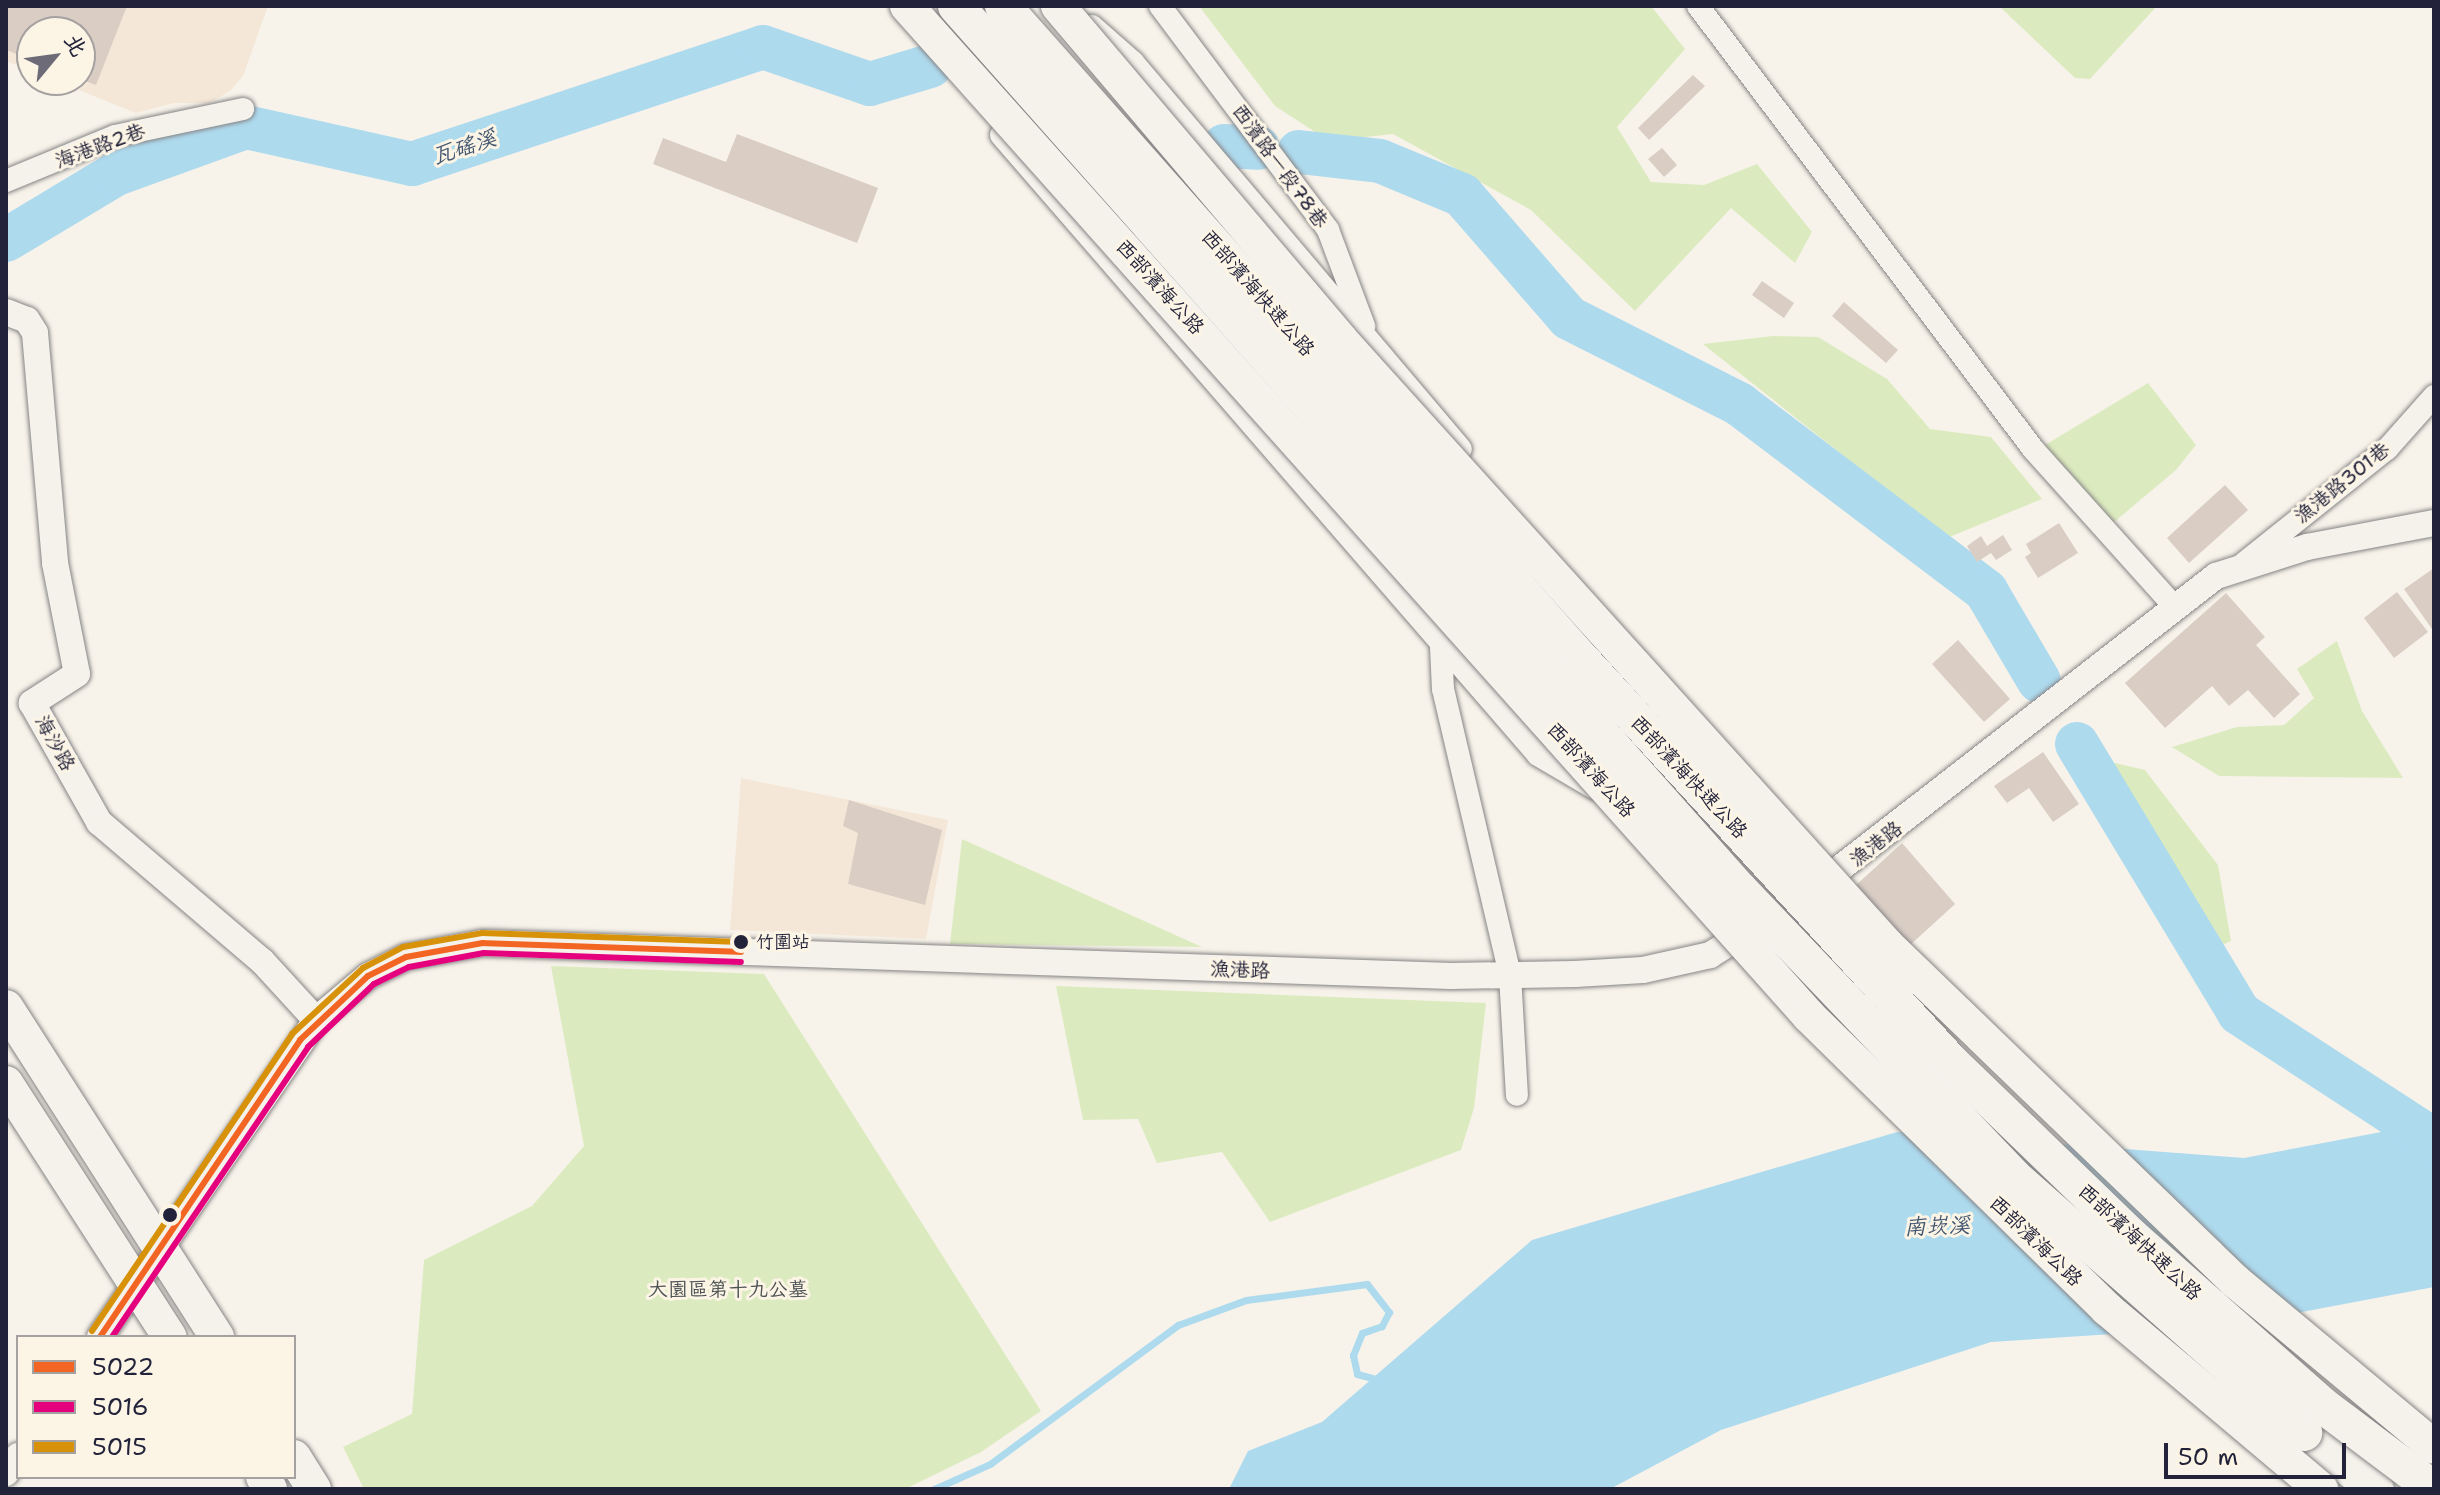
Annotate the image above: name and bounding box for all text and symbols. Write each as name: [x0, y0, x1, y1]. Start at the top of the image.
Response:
north arrow: [16, 16, 96, 96]
text: 北: [58, 28, 94, 62]
street label: 西濱路一段78巷: [1227, 99, 1333, 233]
street label: 海港路2巷: [52, 119, 148, 173]
water label: 瓦磘溪: [429, 124, 499, 170]
street label: 西部濱海快速公路: [1196, 225, 1320, 361]
street label: 西部濱海公路: [1111, 234, 1209, 340]
street label: 漁港路301巷: [2290, 437, 2394, 529]
street label: 西部濱海快速公路: [1626, 710, 1752, 844]
street label: 海沙路: [30, 711, 80, 775]
street label: 西部濱海公路: [1542, 717, 1640, 823]
street label: 漁港路: [1845, 816, 1907, 872]
place label: 竹圍站: [756, 931, 810, 953]
marker: 竹圍站: [733, 934, 749, 950]
street label: 漁港路: [1210, 957, 1270, 983]
street label: 西部濱海快速公路: [2073, 1179, 2207, 1305]
street label: 西部濱海公路: [1985, 1191, 2087, 1291]
unlabelled marker: [162, 1207, 178, 1223]
water label: 南崁溪: [1904, 1212, 1970, 1240]
park label: 大園區第十九公墓: [648, 1277, 808, 1301]
legend: [16, 1335, 296, 1479]
text: 5022: [92, 1351, 154, 1383]
text: 5016: [92, 1391, 149, 1423]
scale bar: [2168, 1427, 2350, 1477]
text: 5015: [92, 1431, 147, 1463]
text: 50 m: [2178, 1441, 2238, 1473]

